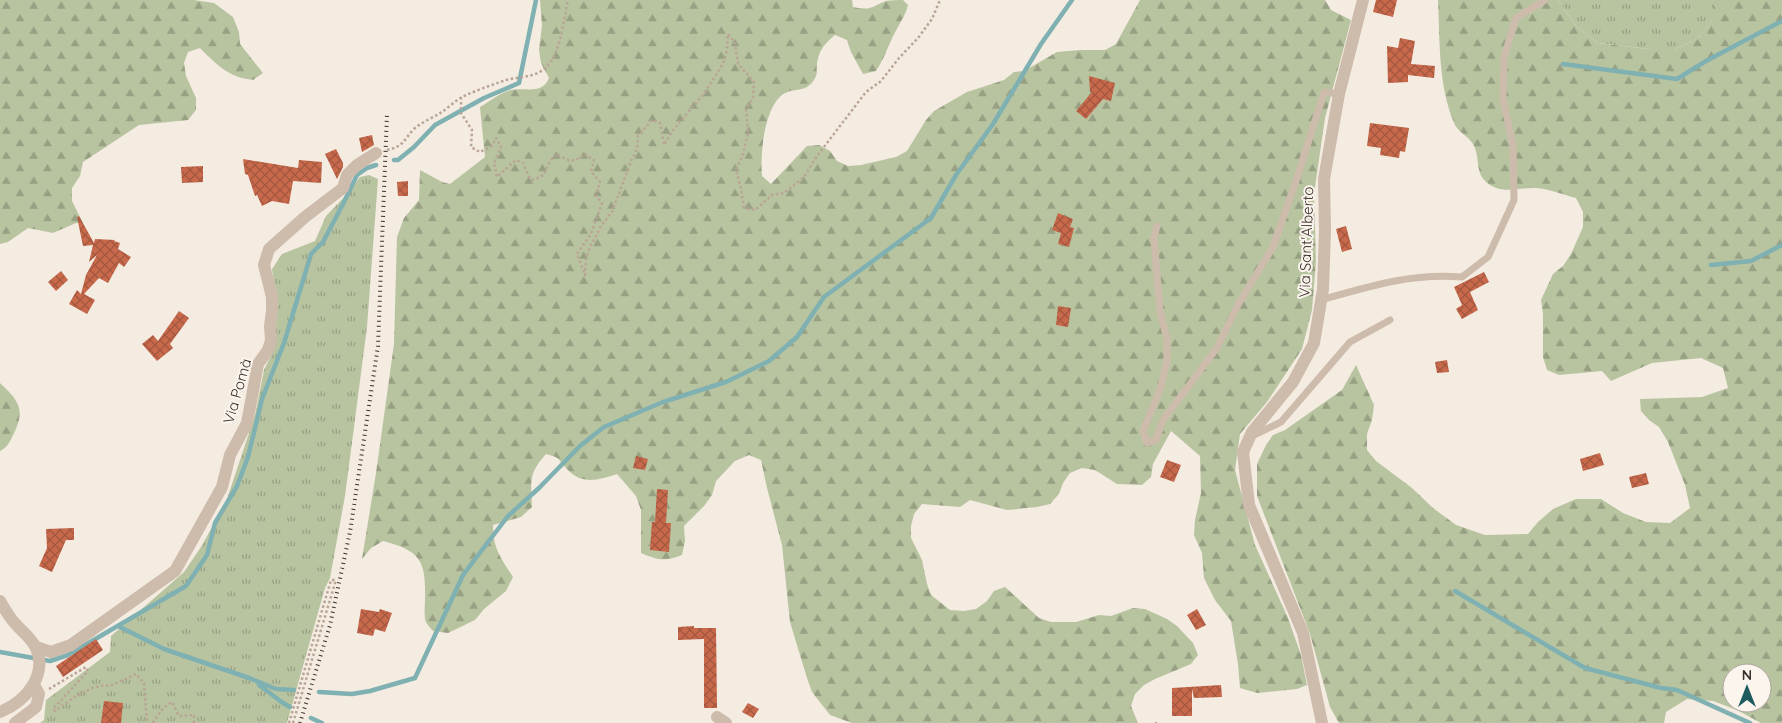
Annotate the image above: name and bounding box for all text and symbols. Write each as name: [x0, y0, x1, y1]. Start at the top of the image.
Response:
street label: Via Sant'Alberto: [1295, 186, 1317, 298]
street label: Via Pomà: [219, 356, 255, 426]
north arrow: [1722, 663, 1772, 713]
text: N: [1742, 666, 1752, 684]

